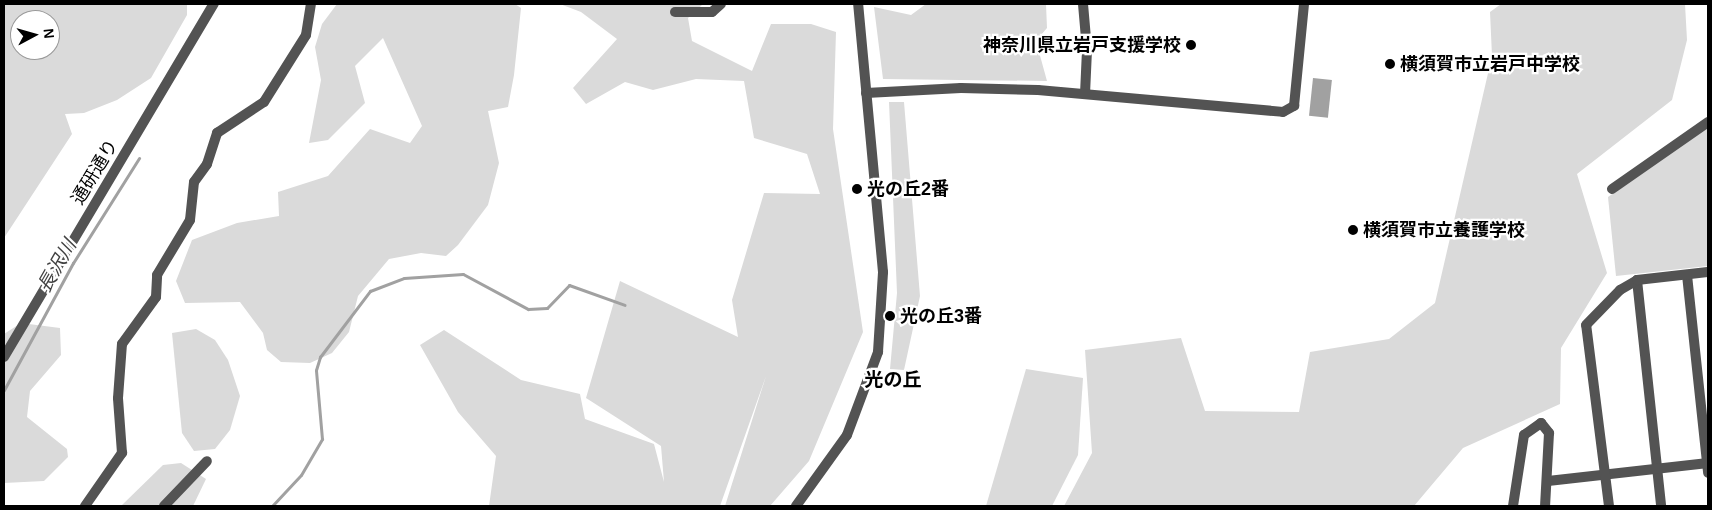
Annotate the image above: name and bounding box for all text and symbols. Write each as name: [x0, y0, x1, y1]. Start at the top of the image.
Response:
north arrow: [10, 10, 60, 60]
text: N: [40, 28, 57, 39]
place label: 神奈川県立岩戸支援学校: [983, 34, 1181, 56]
marker: 神奈川県立岩戸支援学校: [1185, 39, 1197, 51]
place label: 横須賀市立岩戸中学校: [1400, 53, 1580, 75]
marker: 横須賀市立岩戸中学校: [1384, 58, 1396, 70]
street label: 通研通り: [67, 136, 123, 208]
place label: 光の丘2番: [867, 178, 949, 200]
marker: 光の丘2番: [851, 183, 863, 195]
place label: 横須賀市立養護学校: [1363, 219, 1525, 241]
marker: 横須賀市立養護学校: [1347, 224, 1359, 236]
water label: 長沢川: [33, 236, 81, 296]
place label: 光の丘3番: [900, 305, 982, 327]
marker: 光の丘3番: [884, 310, 896, 322]
district label: 光の丘: [865, 369, 921, 391]

